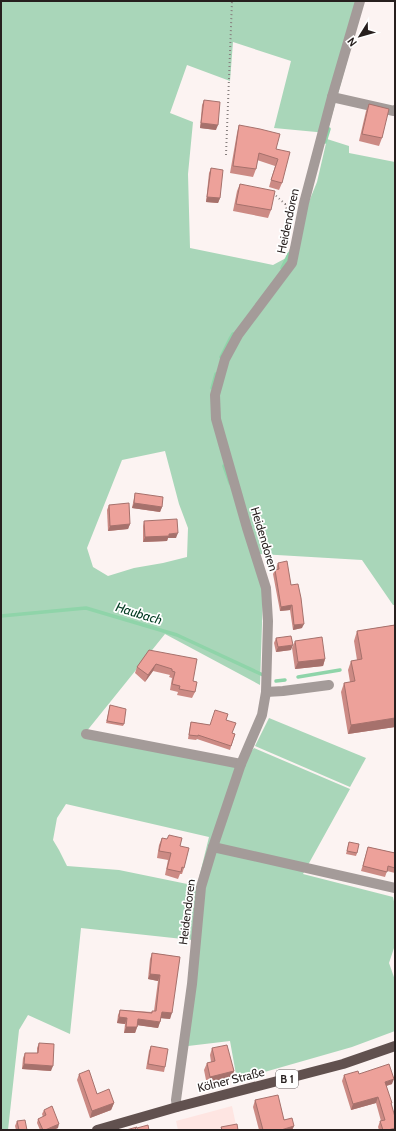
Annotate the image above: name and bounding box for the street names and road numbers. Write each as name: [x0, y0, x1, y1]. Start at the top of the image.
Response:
street label: Heidendoren: [273, 187, 302, 255]
street label: Heidendoren: [248, 505, 281, 573]
street label: Heidendoren: [175, 878, 198, 946]
street label: Kölner Straße: [196, 1064, 266, 1095]
road number: B 1: [276, 1070, 298, 1088]

